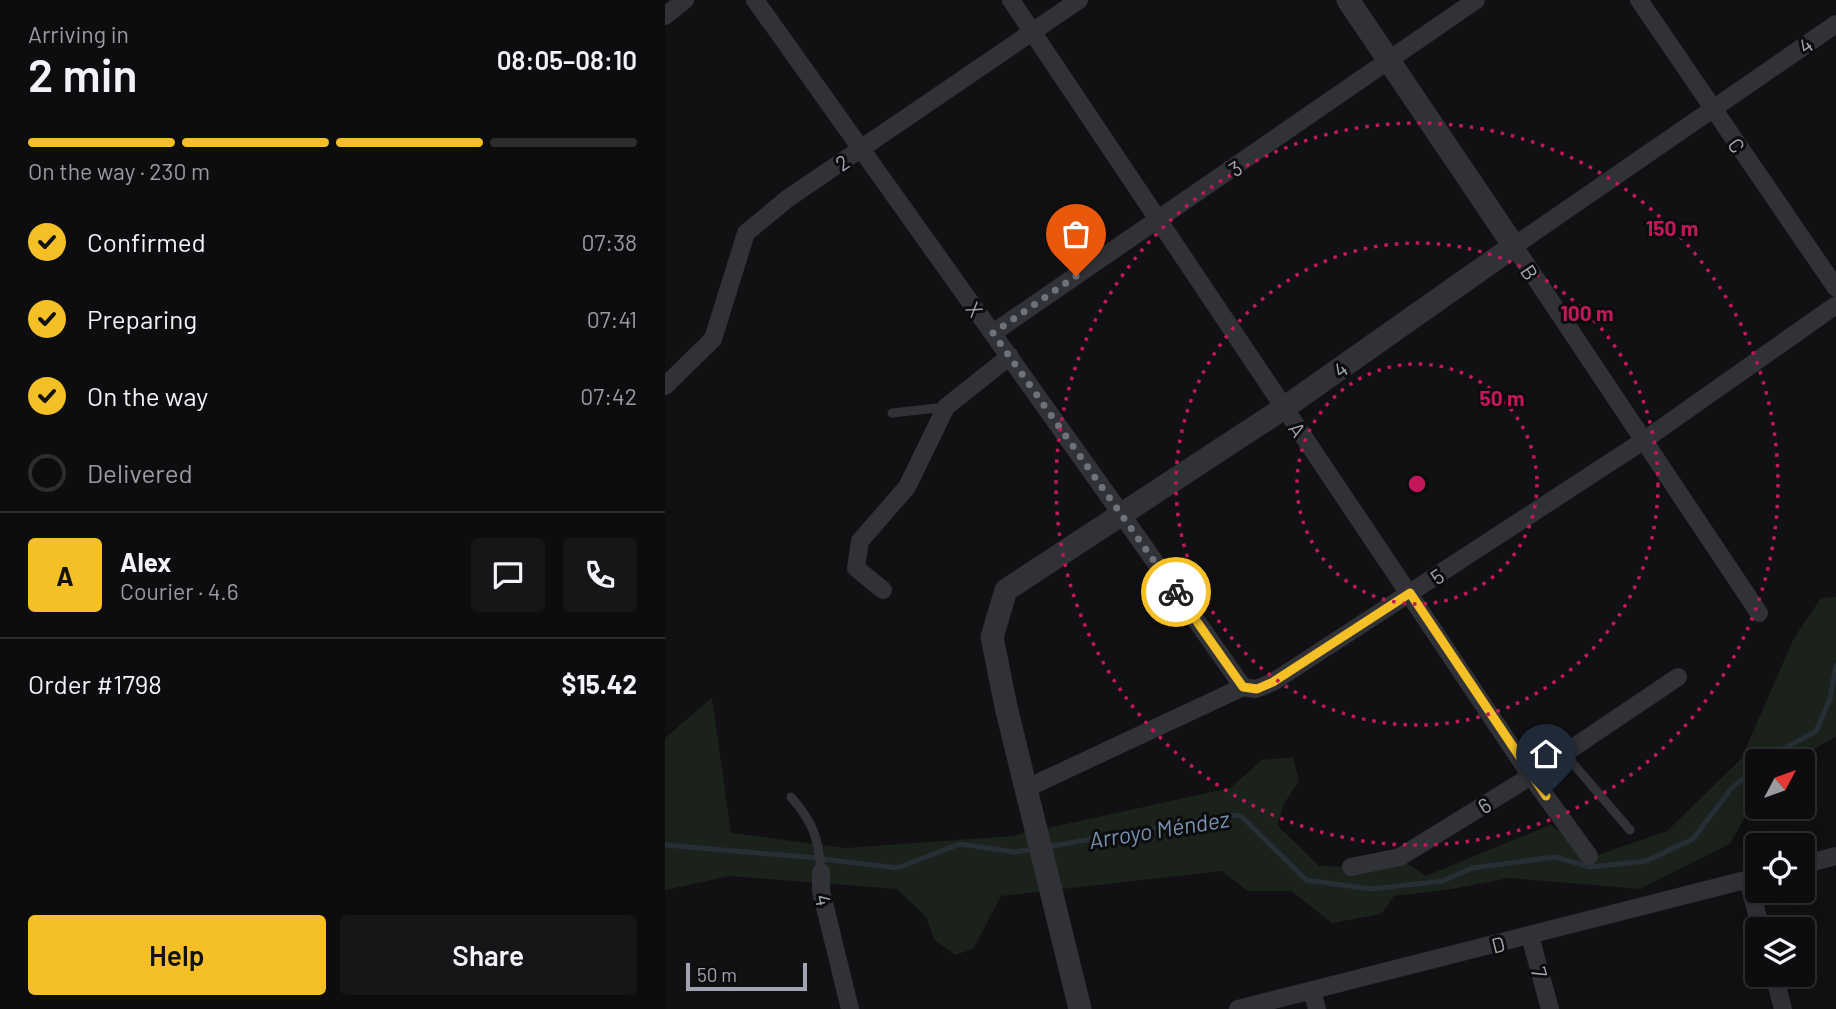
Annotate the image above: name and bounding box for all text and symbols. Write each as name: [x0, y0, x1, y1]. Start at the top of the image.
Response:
text: Arriving in: [28, 20, 129, 48]
street label: 4: [1793, 31, 1817, 59]
text: 08:05–08:10: [497, 44, 637, 75]
text: 2 min: [28, 46, 137, 101]
street label: C: [1723, 133, 1751, 157]
street label: 2: [830, 148, 854, 176]
street label: 3: [1223, 155, 1247, 181]
text: On the way · 230 m: [28, 157, 210, 185]
pin: [1046, 204, 1106, 276]
icon: bag: [1057, 215, 1095, 253]
text: 150 m: [1646, 215, 1698, 240]
icon: check: [28, 223, 66, 261]
text: Confirmed: [87, 226, 206, 257]
text: 07:38: [582, 228, 637, 256]
street label: B: [1516, 260, 1544, 284]
street label: X: [961, 297, 989, 321]
icon: check: [28, 300, 66, 338]
text: 100 m: [1560, 300, 1614, 325]
text: Preparing: [87, 303, 197, 334]
text: 07:41: [587, 305, 637, 333]
street label: 4: [1328, 355, 1352, 383]
icon: check: [28, 377, 66, 415]
text: On the way: [87, 380, 208, 411]
text: 07:42: [580, 382, 637, 410]
text: 50 m: [1479, 385, 1525, 410]
street label: A: [1284, 417, 1312, 441]
text: Delivered: [87, 457, 193, 488]
centre of rings: [1405, 472, 1429, 496]
button: chat: [471, 538, 545, 612]
button: phone: [563, 538, 637, 612]
text: Alex: [120, 546, 171, 577]
courier: [1141, 557, 1211, 627]
text: A: [56, 560, 74, 591]
street label: 5: [1426, 563, 1448, 589]
icon: bike: [1157, 573, 1195, 611]
text: Courier · 4.6: [120, 577, 239, 605]
text: Order #1798: [28, 668, 162, 699]
text: $15.42: [562, 668, 637, 699]
pin: [1516, 724, 1576, 796]
icon: home: [1527, 735, 1565, 773]
north arrow: [1745, 749, 1815, 819]
map controls: [1745, 749, 1815, 987]
street label: 6: [1473, 792, 1495, 818]
water label: Arroyo Méndez: [1087, 804, 1232, 854]
button: locate: [1745, 833, 1815, 903]
street label: 4: [811, 892, 837, 908]
button: Help: [28, 915, 326, 995]
button: Share: [340, 915, 637, 995]
button: layers: [1745, 917, 1815, 987]
street label: D: [1489, 930, 1507, 958]
scale bar: [686, 960, 807, 992]
text: 50 m: [697, 963, 737, 986]
street label: 7: [1527, 964, 1553, 980]

